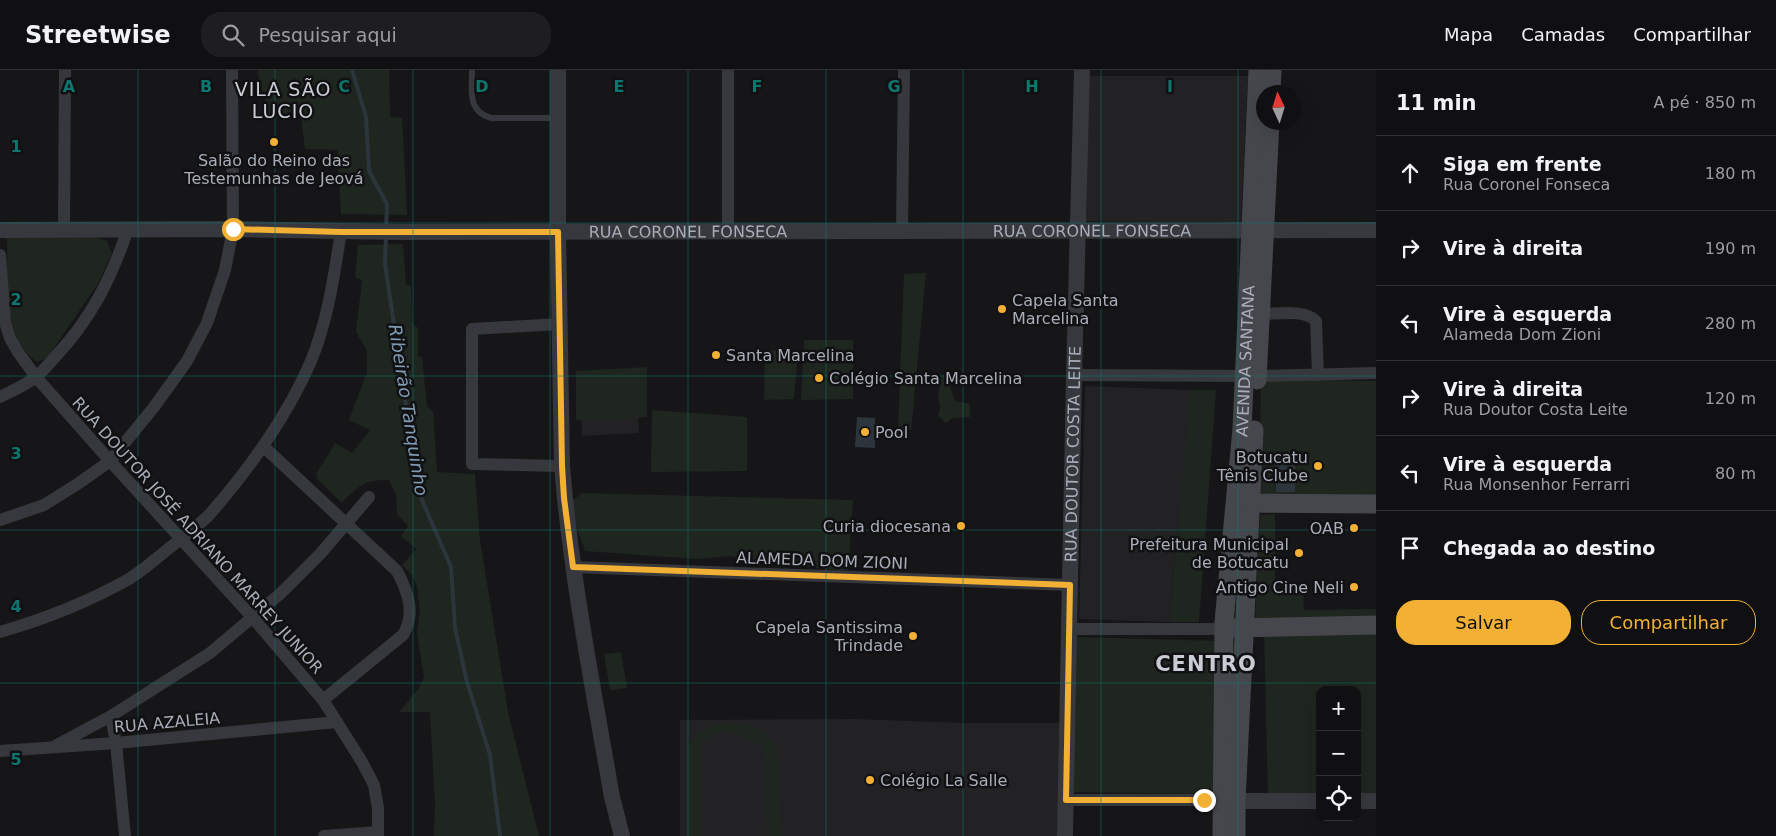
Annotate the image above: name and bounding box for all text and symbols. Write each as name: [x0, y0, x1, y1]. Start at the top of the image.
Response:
search box: [201, 12, 551, 57]
text: Streetwise: [25, 21, 171, 49]
icon: search: [219, 21, 247, 49]
text: Pesquisar aqui: [259, 24, 397, 46]
text: Mapa: [1444, 24, 1493, 45]
text: Camadas: [1521, 24, 1605, 45]
text: Compartilhar: [1633, 24, 1751, 45]
text: A: [63, 77, 76, 96]
text: B: [200, 77, 212, 96]
text: C: [338, 77, 350, 96]
text: D: [475, 77, 489, 96]
text: E: [614, 77, 624, 96]
text: F: [752, 77, 762, 96]
text: G: [887, 77, 901, 96]
text: H: [1025, 77, 1039, 96]
text: I: [1167, 77, 1173, 96]
district label: VILA SÃO LUCIO: [235, 78, 331, 122]
north arrow: [1256, 85, 1301, 130]
text: 11 min: [1396, 91, 1477, 115]
text: A pé · 850 m: [1654, 93, 1756, 112]
marker: Salão do Reino das Testemunhas de Jeová: [268, 136, 280, 148]
text: 1: [10, 137, 22, 156]
place label: Salão do Reino das Testemunhas de Jeová: [183, 151, 364, 188]
text: Siga em frente: [1443, 153, 1602, 175]
icon: ahead: [1396, 159, 1424, 187]
text: 180 m: [1705, 164, 1756, 183]
text: Rua Coronel Fonseca: [1443, 175, 1610, 194]
route start: [222, 218, 245, 241]
street label: RUA CORONEL FONSECA: [993, 221, 1191, 241]
street label: RUA CORONEL FONSECA: [589, 222, 787, 242]
icon: right: [1396, 234, 1424, 262]
text: Vire à direita: [1443, 237, 1583, 259]
text: 190 m: [1705, 239, 1756, 258]
street label: AVENIDA SANTANA: [1232, 285, 1258, 438]
text: 2: [10, 290, 22, 309]
place label: Capela Santa Marcelina: [1012, 291, 1119, 328]
marker: Capela Santa Marcelina: [996, 303, 1008, 315]
text: Vire à esquerda: [1443, 303, 1612, 325]
icon: left: [1396, 309, 1424, 337]
text: 280 m: [1705, 314, 1756, 333]
water label: Ribeirão Tanquinho: [385, 323, 432, 497]
text: Alameda Dom Zioni: [1443, 325, 1601, 344]
place label: Santa Marcelina: [726, 346, 855, 365]
street label: RUA DOUTOR COSTA LEITE: [1061, 346, 1085, 562]
marker: Santa Marcelina: [710, 349, 722, 361]
place label: Colégio Santa Marcelina: [829, 369, 1022, 388]
marker: Colégio Santa Marcelina: [813, 372, 825, 384]
text: Vire à direita: [1443, 378, 1583, 400]
icon: right: [1396, 384, 1424, 412]
text: 120 m: [1705, 389, 1756, 408]
street label: RUA DOUTOR JOSÉ ADRIANO MARREY JUNIOR: [68, 393, 327, 677]
text: Rua Doutor Costa Leite: [1443, 400, 1628, 419]
place label: Pool: [875, 423, 908, 442]
marker: Pool: [859, 426, 871, 438]
text: 3: [10, 444, 22, 463]
place label: Botucatu Tênis Clube: [1216, 448, 1308, 485]
text: Vire à esquerda: [1443, 453, 1612, 475]
icon: left: [1396, 459, 1424, 487]
marker: Botucatu Tênis Clube: [1312, 460, 1324, 472]
text: 80 m: [1715, 464, 1756, 483]
text: Rua Monsenhor Ferrarri: [1443, 475, 1630, 494]
place label: Curia diocesana: [823, 517, 951, 536]
place label: OAB: [1310, 519, 1344, 538]
marker: Curia diocesana: [955, 520, 967, 532]
marker: OAB: [1348, 522, 1360, 534]
icon: arrive: [1396, 534, 1424, 562]
place label: Prefeitura Municipal de Botucatu: [1130, 535, 1289, 572]
text: Chegada ao destino: [1443, 537, 1655, 559]
marker: Prefeitura Municipal de Botucatu: [1293, 547, 1305, 559]
street label: ALAMEDA DOM ZIONI: [736, 548, 908, 573]
place label: Antigo Cine Neli: [1216, 578, 1344, 597]
marker: Antigo Cine Neli: [1348, 581, 1360, 593]
text: 4: [10, 597, 22, 616]
button: Salvar: [1396, 600, 1571, 645]
button: Compartilhar: [1581, 600, 1756, 645]
place label: Capela Santissima Trindade: [755, 618, 903, 655]
marker: Capela Santissima Trindade: [907, 630, 919, 642]
district label: CENTRO: [1155, 652, 1257, 676]
map controls: [1316, 686, 1361, 821]
button: +: [1316, 686, 1361, 731]
street label: RUA AZALEIA: [113, 708, 221, 737]
button: −: [1316, 731, 1361, 776]
text: 5: [10, 750, 22, 769]
place label: Colégio La Salle: [880, 771, 1007, 790]
marker: Colégio La Salle: [864, 774, 876, 786]
button: locate: [1316, 776, 1361, 821]
route end: [1193, 789, 1216, 812]

